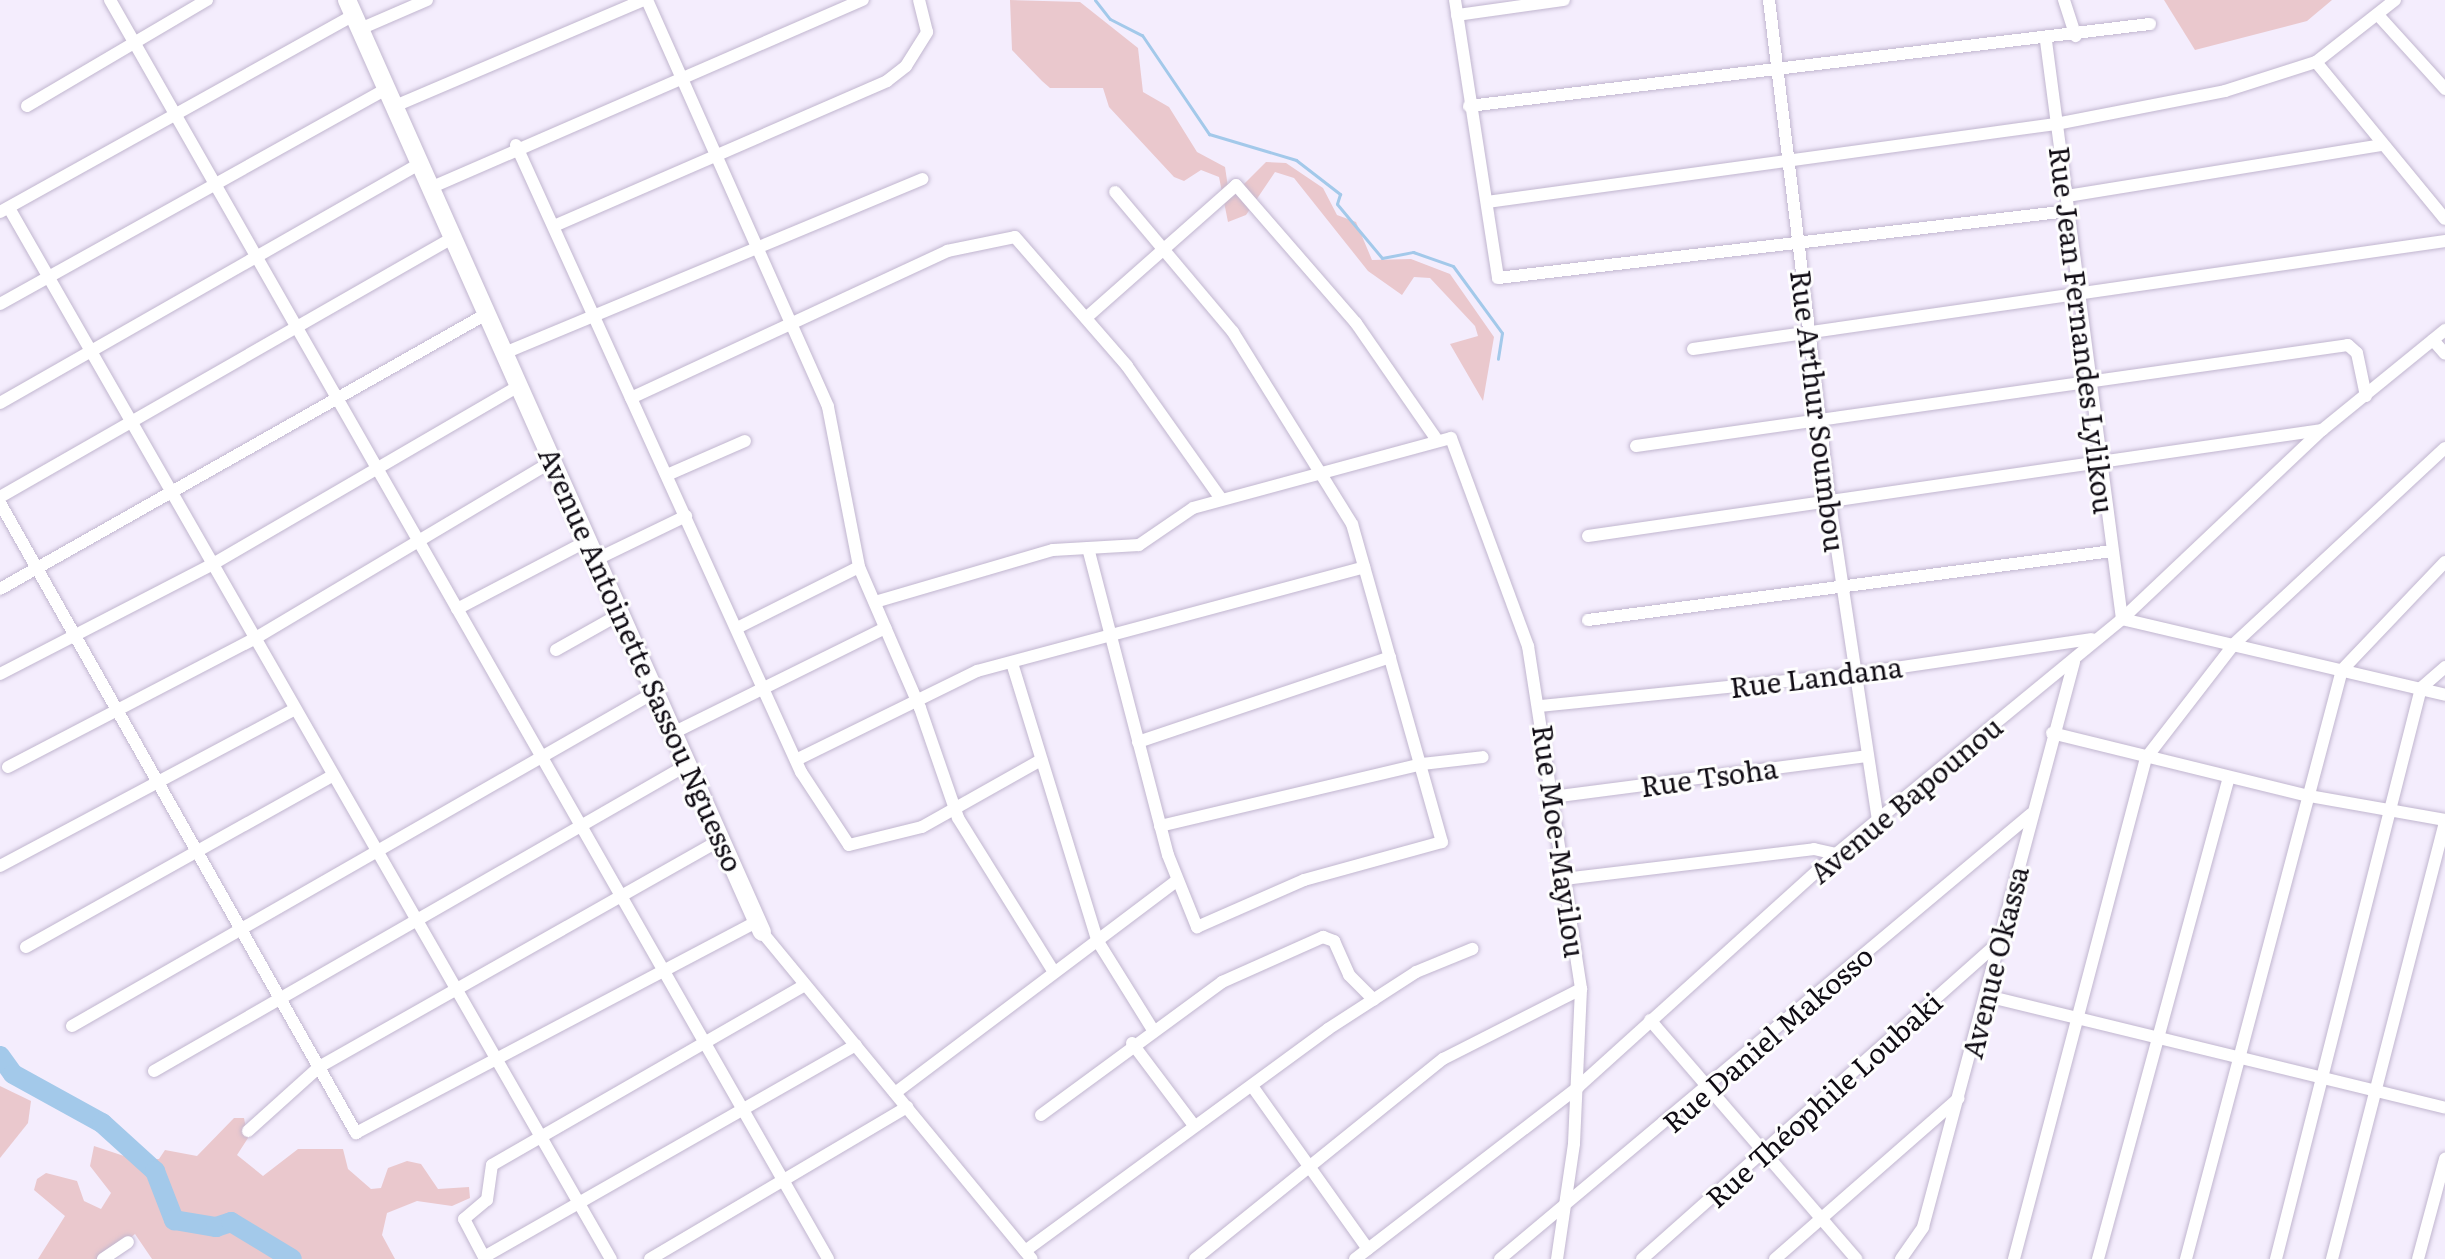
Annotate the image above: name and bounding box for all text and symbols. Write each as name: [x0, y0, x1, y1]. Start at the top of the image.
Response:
street label: Rue Jean Fernandes Lylikou: [2044, 144, 2122, 516]
street label: Rue Arthur Soumbou: [1785, 268, 1853, 554]
street label: Avenue Antoinette Sassou Nguesso: [533, 442, 751, 876]
street label: Rue Landana: [1728, 649, 1904, 703]
street label: Avenue Bapounou: [1802, 709, 2008, 889]
street label: Rue Moe-Mayilou: [1527, 722, 1593, 960]
street label: Rue Tsoha: [1638, 750, 1780, 802]
street label: Avenue Okassa: [1954, 862, 2034, 1062]
street label: Rue Daniel Makosso: [1655, 938, 1879, 1138]
street label: Rue Théophile Loubaki: [1698, 984, 1948, 1214]

